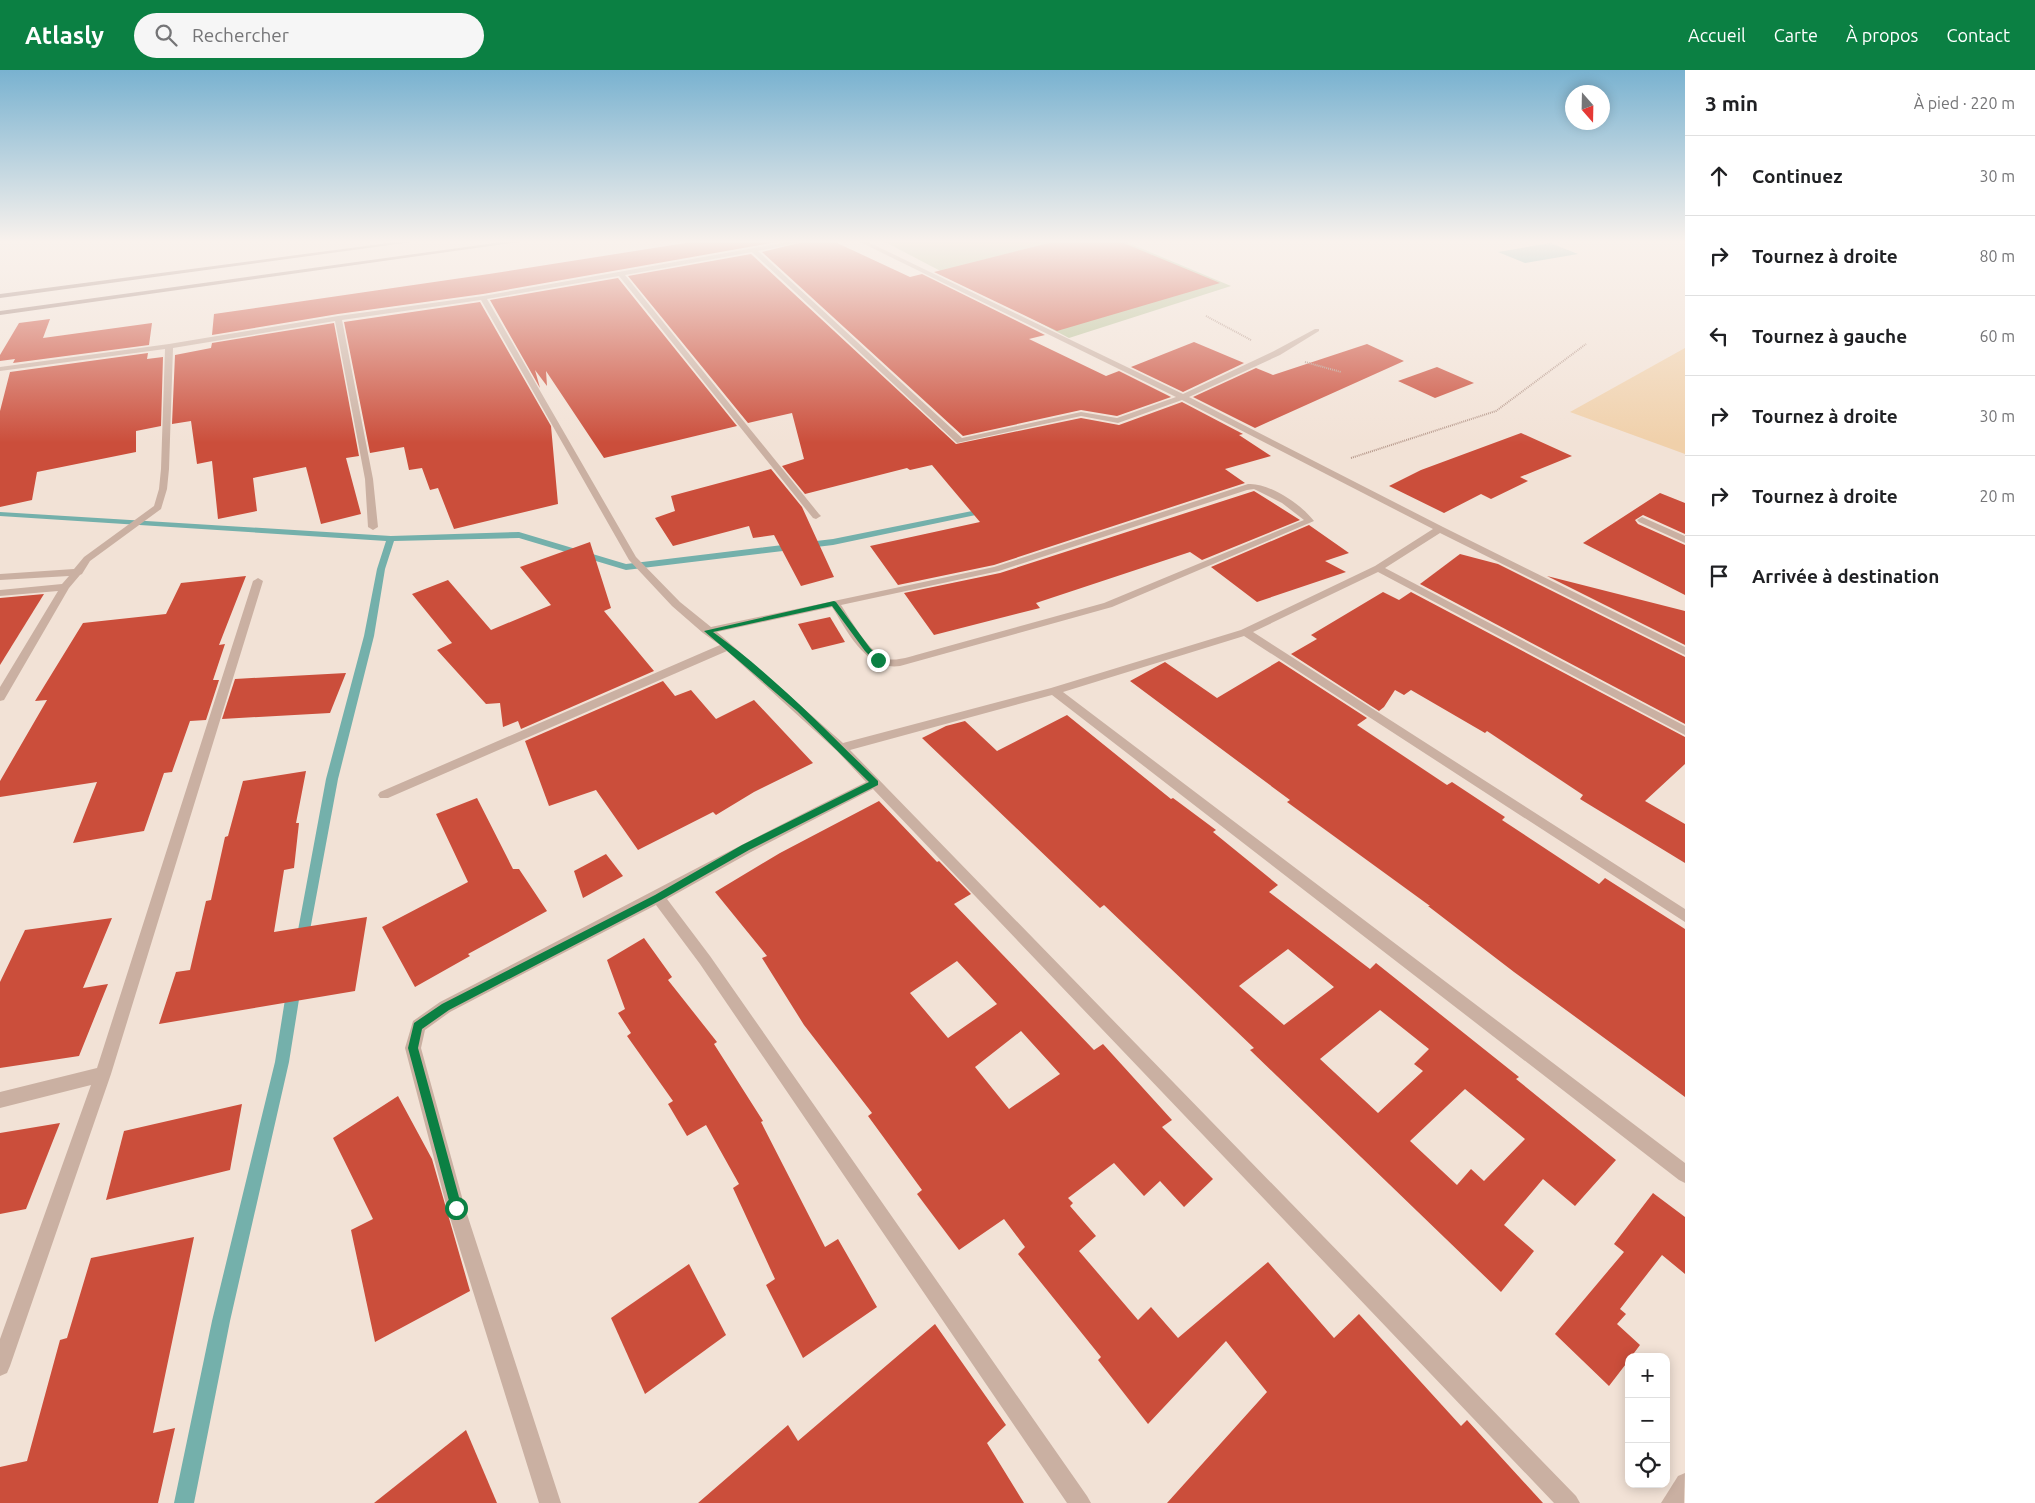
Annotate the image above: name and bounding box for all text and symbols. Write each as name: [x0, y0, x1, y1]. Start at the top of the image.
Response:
search box: [134, 13, 484, 58]
icon: search: [152, 21, 180, 49]
text: Atlasly: [25, 22, 104, 49]
text: Rechercher: [192, 24, 289, 46]
text: Accueil: [1688, 25, 1746, 45]
text: Carte: [1774, 25, 1818, 45]
text: À propos: [1846, 25, 1918, 45]
text: Contact: [1946, 25, 2010, 45]
north arrow: [1565, 85, 1610, 130]
text: 3 min: [1705, 91, 1758, 115]
text: À pied · 220 m: [1914, 94, 2015, 112]
icon: ahead: [1705, 162, 1733, 190]
text: Continuez: [1752, 165, 1842, 187]
text: 30 m: [1979, 167, 2015, 185]
icon: right: [1705, 242, 1733, 270]
text: Tournez à droite: [1752, 245, 1898, 267]
text: 80 m: [1979, 247, 2015, 265]
icon: left: [1705, 322, 1733, 350]
text: Tournez à gauche: [1752, 325, 1907, 347]
text: 60 m: [1979, 327, 2015, 345]
icon: right: [1705, 402, 1733, 430]
text: Tournez à droite: [1752, 405, 1898, 427]
text: 30 m: [1979, 407, 2015, 425]
icon: right: [1705, 482, 1733, 510]
text: Tournez à droite: [1752, 485, 1898, 507]
text: 20 m: [1979, 487, 2015, 505]
icon: arrive: [1705, 562, 1733, 590]
text: Arrivée à destination: [1752, 565, 1939, 587]
route end: [867, 649, 890, 672]
route start: [445, 1197, 468, 1220]
map controls: [1625, 1353, 1670, 1488]
button: +: [1625, 1353, 1670, 1398]
button: −: [1625, 1398, 1670, 1443]
button: locate: [1625, 1443, 1670, 1488]

